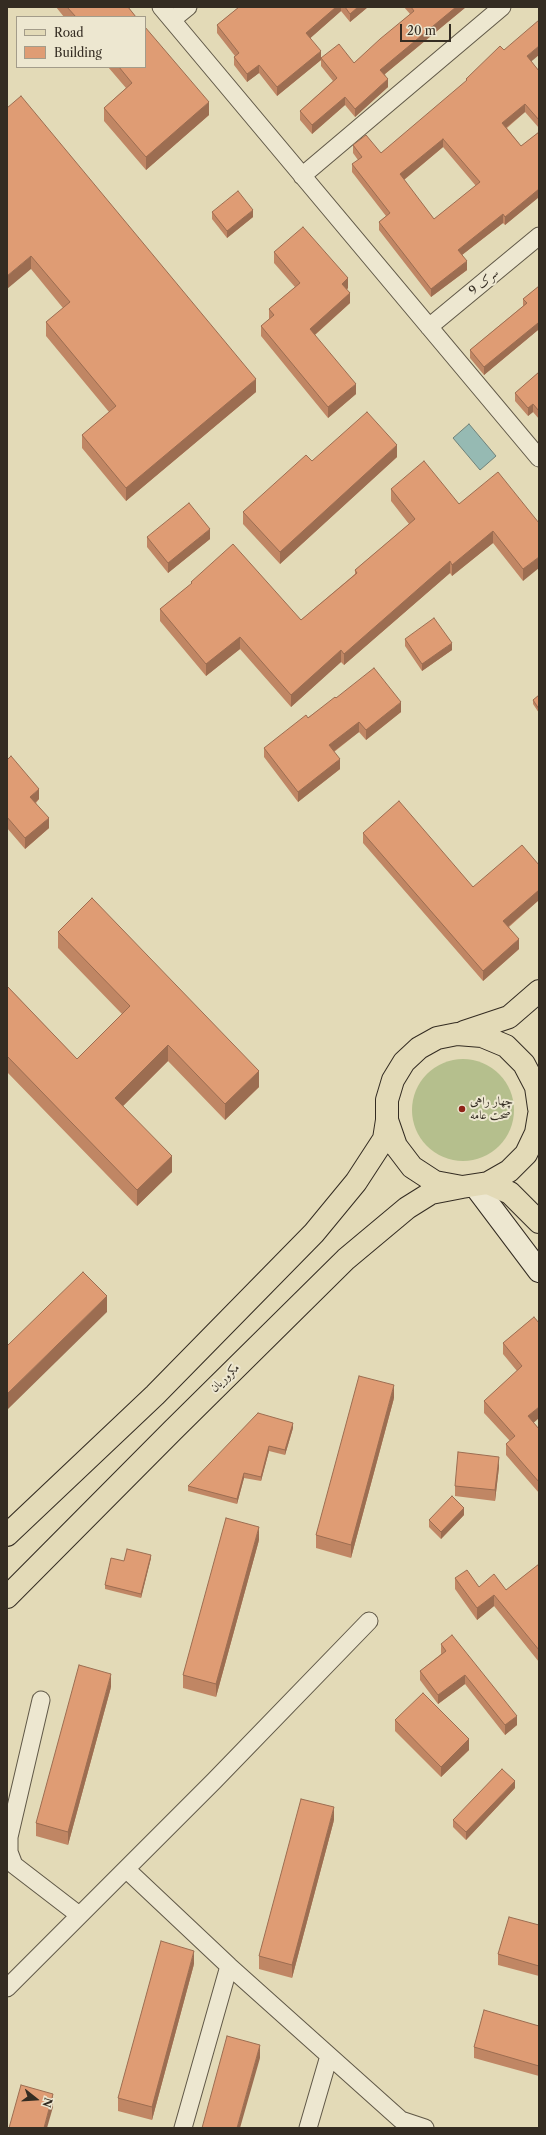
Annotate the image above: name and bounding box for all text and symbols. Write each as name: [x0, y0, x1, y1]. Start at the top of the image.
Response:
legend: [16, 16, 146, 68]
scale bar: [402, 16, 453, 42]
text: 20 m: [407, 23, 436, 38]
text: Road: [54, 25, 84, 40]
text: Building: [54, 45, 102, 60]
street label: سرک 9: [466, 266, 502, 298]
place label: چهار راهی صحت عامه: [470, 1095, 513, 1123]
marker: چهار راهی صحت عامه: [457, 1104, 467, 1114]
street label: مکروریان: [207, 1360, 243, 1396]
north arrow: [16, 2079, 56, 2119]
text: N: [39, 2096, 56, 2109]

